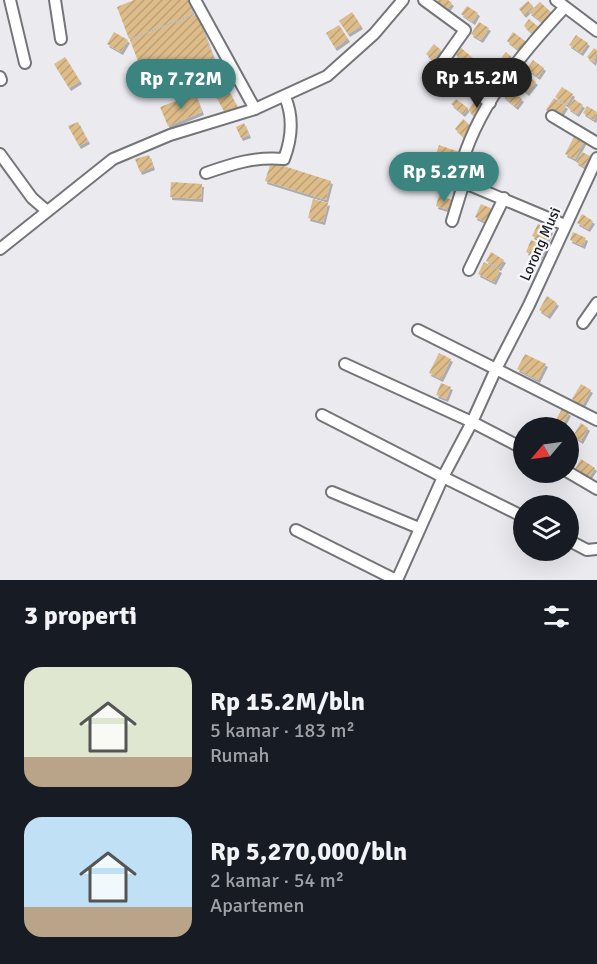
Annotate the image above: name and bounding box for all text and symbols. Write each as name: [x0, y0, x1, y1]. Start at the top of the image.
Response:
pin: Rp 15.2M: [415, 58, 539, 109]
pin: Rp 7.72M: [119, 59, 243, 110]
text: Rp 15.2M: [436, 65, 518, 90]
text: Rp 7.72M: [140, 66, 222, 91]
pin: Rp 5.27M: [382, 152, 506, 203]
text: Rp 5.27M: [403, 159, 485, 184]
street label: Lorong Musi: [516, 204, 564, 284]
north arrow: [513, 417, 579, 483]
map controls: [513, 417, 579, 561]
button: layers: [513, 495, 579, 561]
text: 3 properti: [24, 600, 137, 632]
icon: filters: [540, 600, 573, 633]
text: Rp 15.2M/bln: [210, 686, 365, 718]
icon: home: [72, 691, 144, 763]
text: 5 kamar · 183 m²: [210, 718, 355, 743]
text: Rumah: [210, 743, 270, 768]
text: Rp 5,270,000/bln: [210, 836, 407, 868]
icon: home: [72, 841, 144, 913]
text: 2 kamar · 54 m²: [210, 868, 344, 893]
text: Apartemen: [210, 893, 304, 918]

